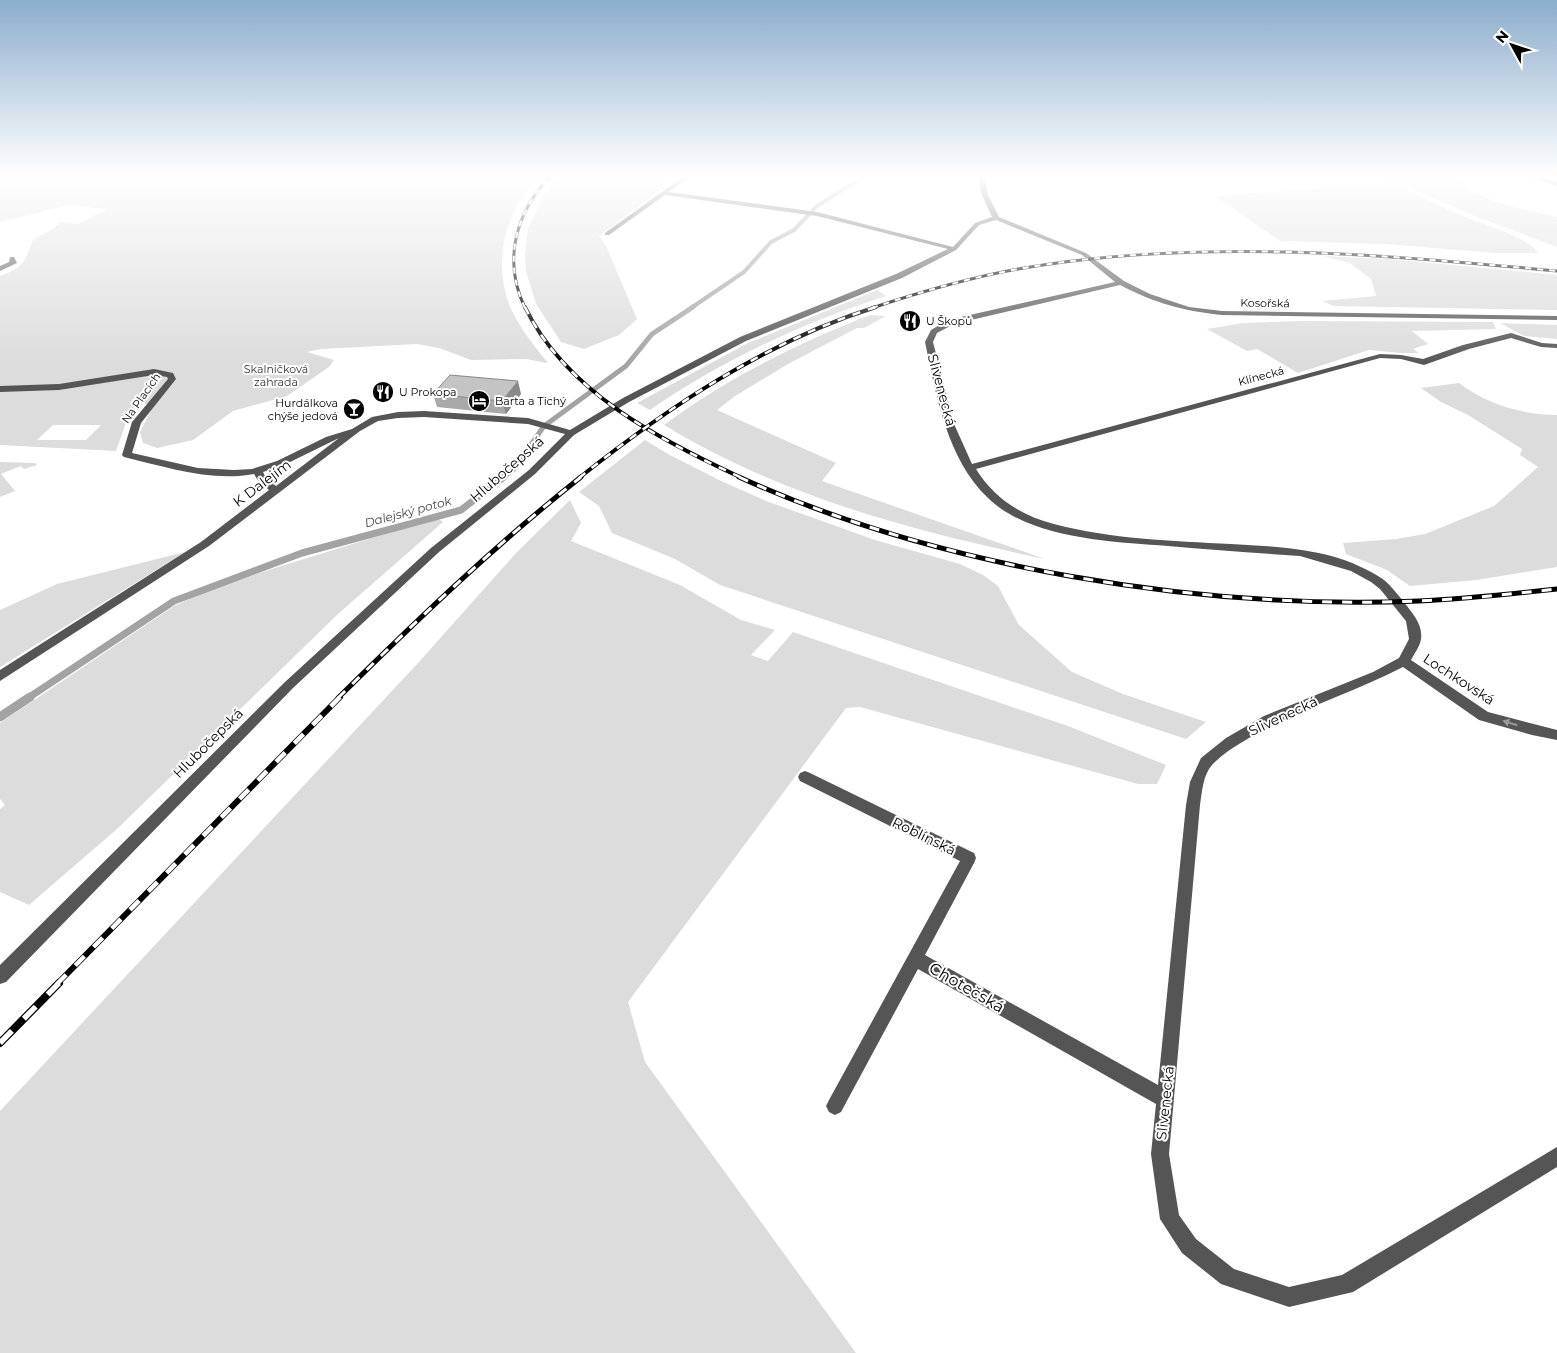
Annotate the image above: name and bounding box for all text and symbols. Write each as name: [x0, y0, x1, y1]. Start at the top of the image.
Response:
north arrow: [1487, 20, 1537, 70]
text: N: [1492, 27, 1513, 47]
street label: Kosořská: [1240, 296, 1290, 310]
restaurant icon: U Škopů: [898, 309, 922, 333]
place label: U Škopů: [926, 314, 972, 328]
street label: Slivenecká: [924, 352, 960, 428]
park label: Skalničková zahrada: [244, 362, 308, 389]
street label: Klínecká: [1237, 363, 1285, 389]
street label: Na Placích: [119, 370, 163, 426]
restaurant icon: U Prokopa: [371, 380, 395, 404]
place label: U Prokopa: [399, 385, 457, 399]
hotel icon: Barta a Tichý: [467, 389, 491, 413]
place label: Barta a Tichý: [495, 394, 566, 408]
place label: Hurdálkova chýše jedová: [268, 396, 338, 423]
bar icon: Hurdálkova chýše jedová: [342, 397, 366, 421]
street label: Hlubočepská: [466, 432, 548, 506]
street label: K Dalejím: [229, 455, 295, 511]
water label: Dalejský potok: [363, 493, 454, 530]
street label: Lochkovská: [1420, 649, 1498, 709]
street label: Slivenecká: [1246, 692, 1320, 740]
street label: Hlubočepská: [169, 704, 247, 782]
one-way arrow: [1502, 719, 1517, 727]
street label: Roblínská: [889, 813, 959, 859]
street label: Chotečská: [926, 958, 1008, 1017]
street label: Slivenecká: [1152, 1065, 1178, 1141]

